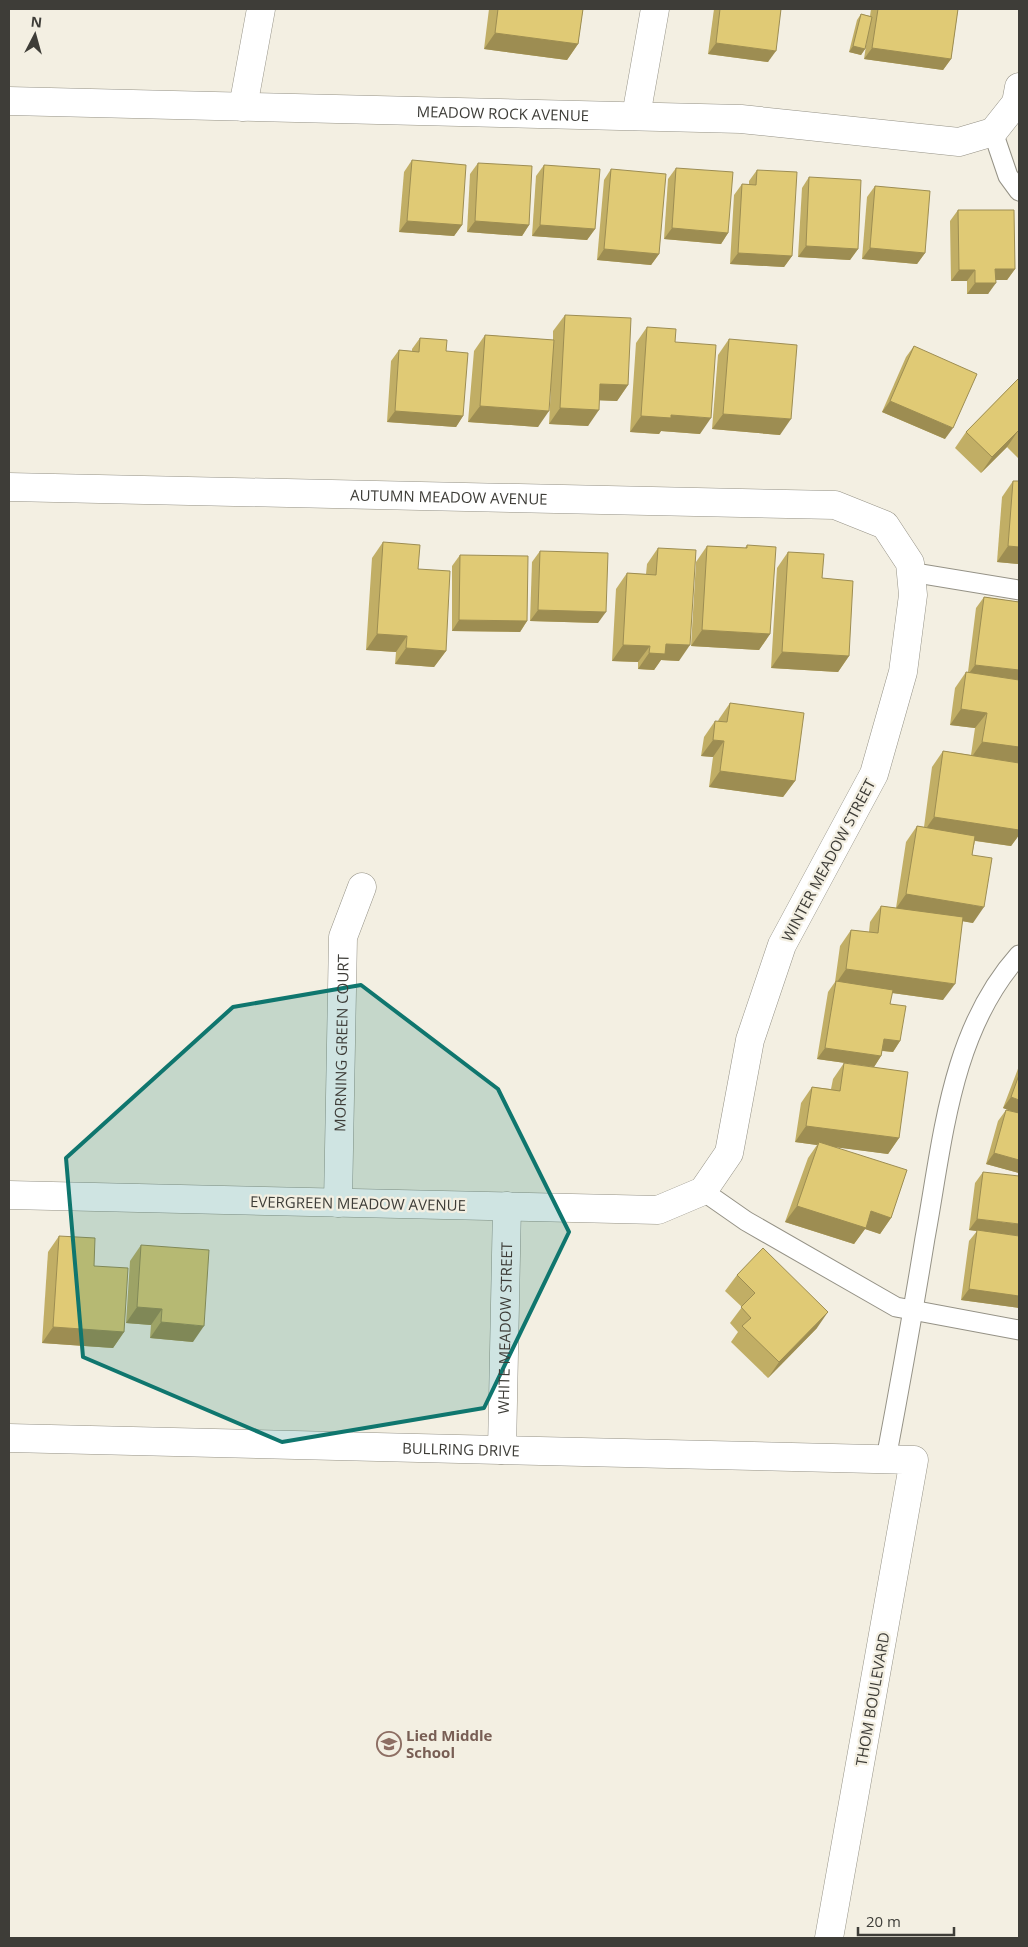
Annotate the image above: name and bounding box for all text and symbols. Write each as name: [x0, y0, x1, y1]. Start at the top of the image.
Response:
north arrow: [10, 10, 60, 60]
text: N: [30, 12, 43, 32]
street label: MEADOW ROCK AVENUE: [416, 101, 589, 125]
street label: AUTUMN MEADOW AVENUE: [350, 484, 548, 509]
street label: WINTER MEADOW STREET: [777, 775, 880, 945]
street label: MORNING GREEN COURT: [329, 953, 353, 1132]
street label: EVERGREEN MEADOW AVENUE: [250, 1191, 466, 1215]
street label: WHITE MEADOW STREET: [493, 1241, 516, 1414]
street label: BULLRING DRIVE: [402, 1438, 520, 1460]
street label: THOM BOULEVARD: [850, 1631, 894, 1767]
place label: Lied Middle School: [406, 1725, 493, 1762]
school or university icon: Lied Middle School: [376, 1731, 402, 1757]
scale bar: [858, 1904, 954, 1936]
text: 20 m: [866, 1911, 901, 1931]

